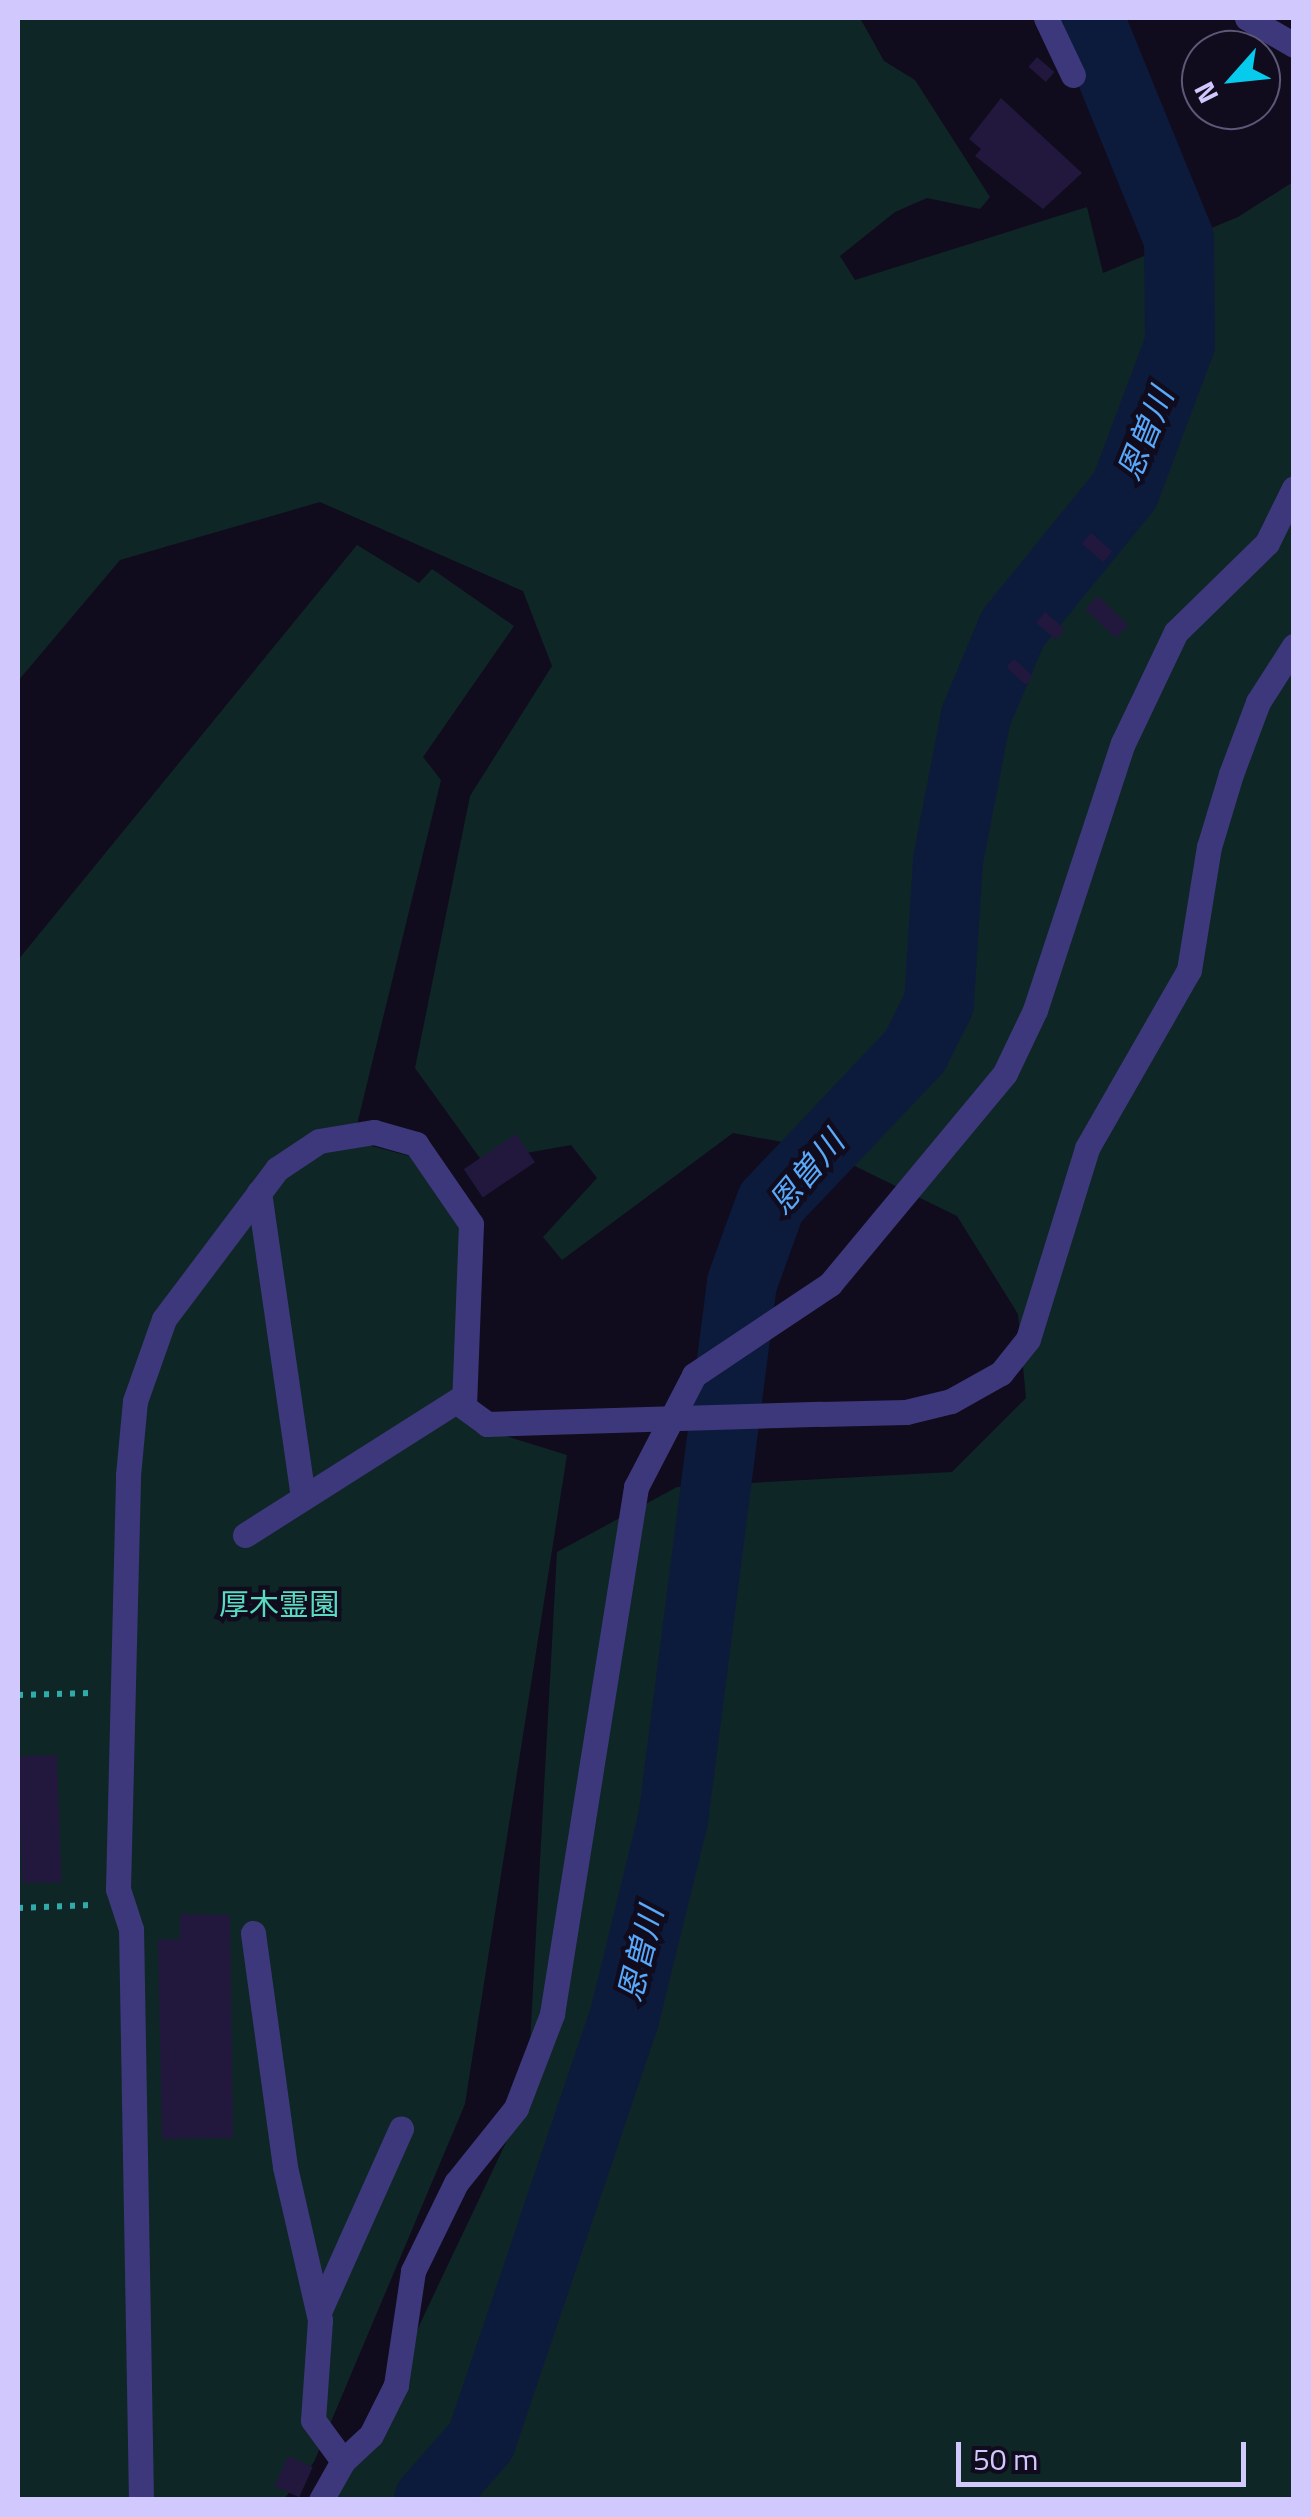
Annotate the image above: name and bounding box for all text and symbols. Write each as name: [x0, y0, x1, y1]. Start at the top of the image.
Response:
north arrow: [1181, 30, 1281, 130]
text: N: [1182, 75, 1229, 111]
water label: 恩曽川: [1109, 382, 1181, 486]
water label: 恩曽川: [760, 1123, 852, 1221]
park label: 厚木霊園: [219, 1586, 339, 1622]
water label: 恩曽川: [610, 1903, 670, 2005]
scale bar: [961, 2422, 1251, 2484]
text: 50 m: [973, 2436, 1038, 2482]

